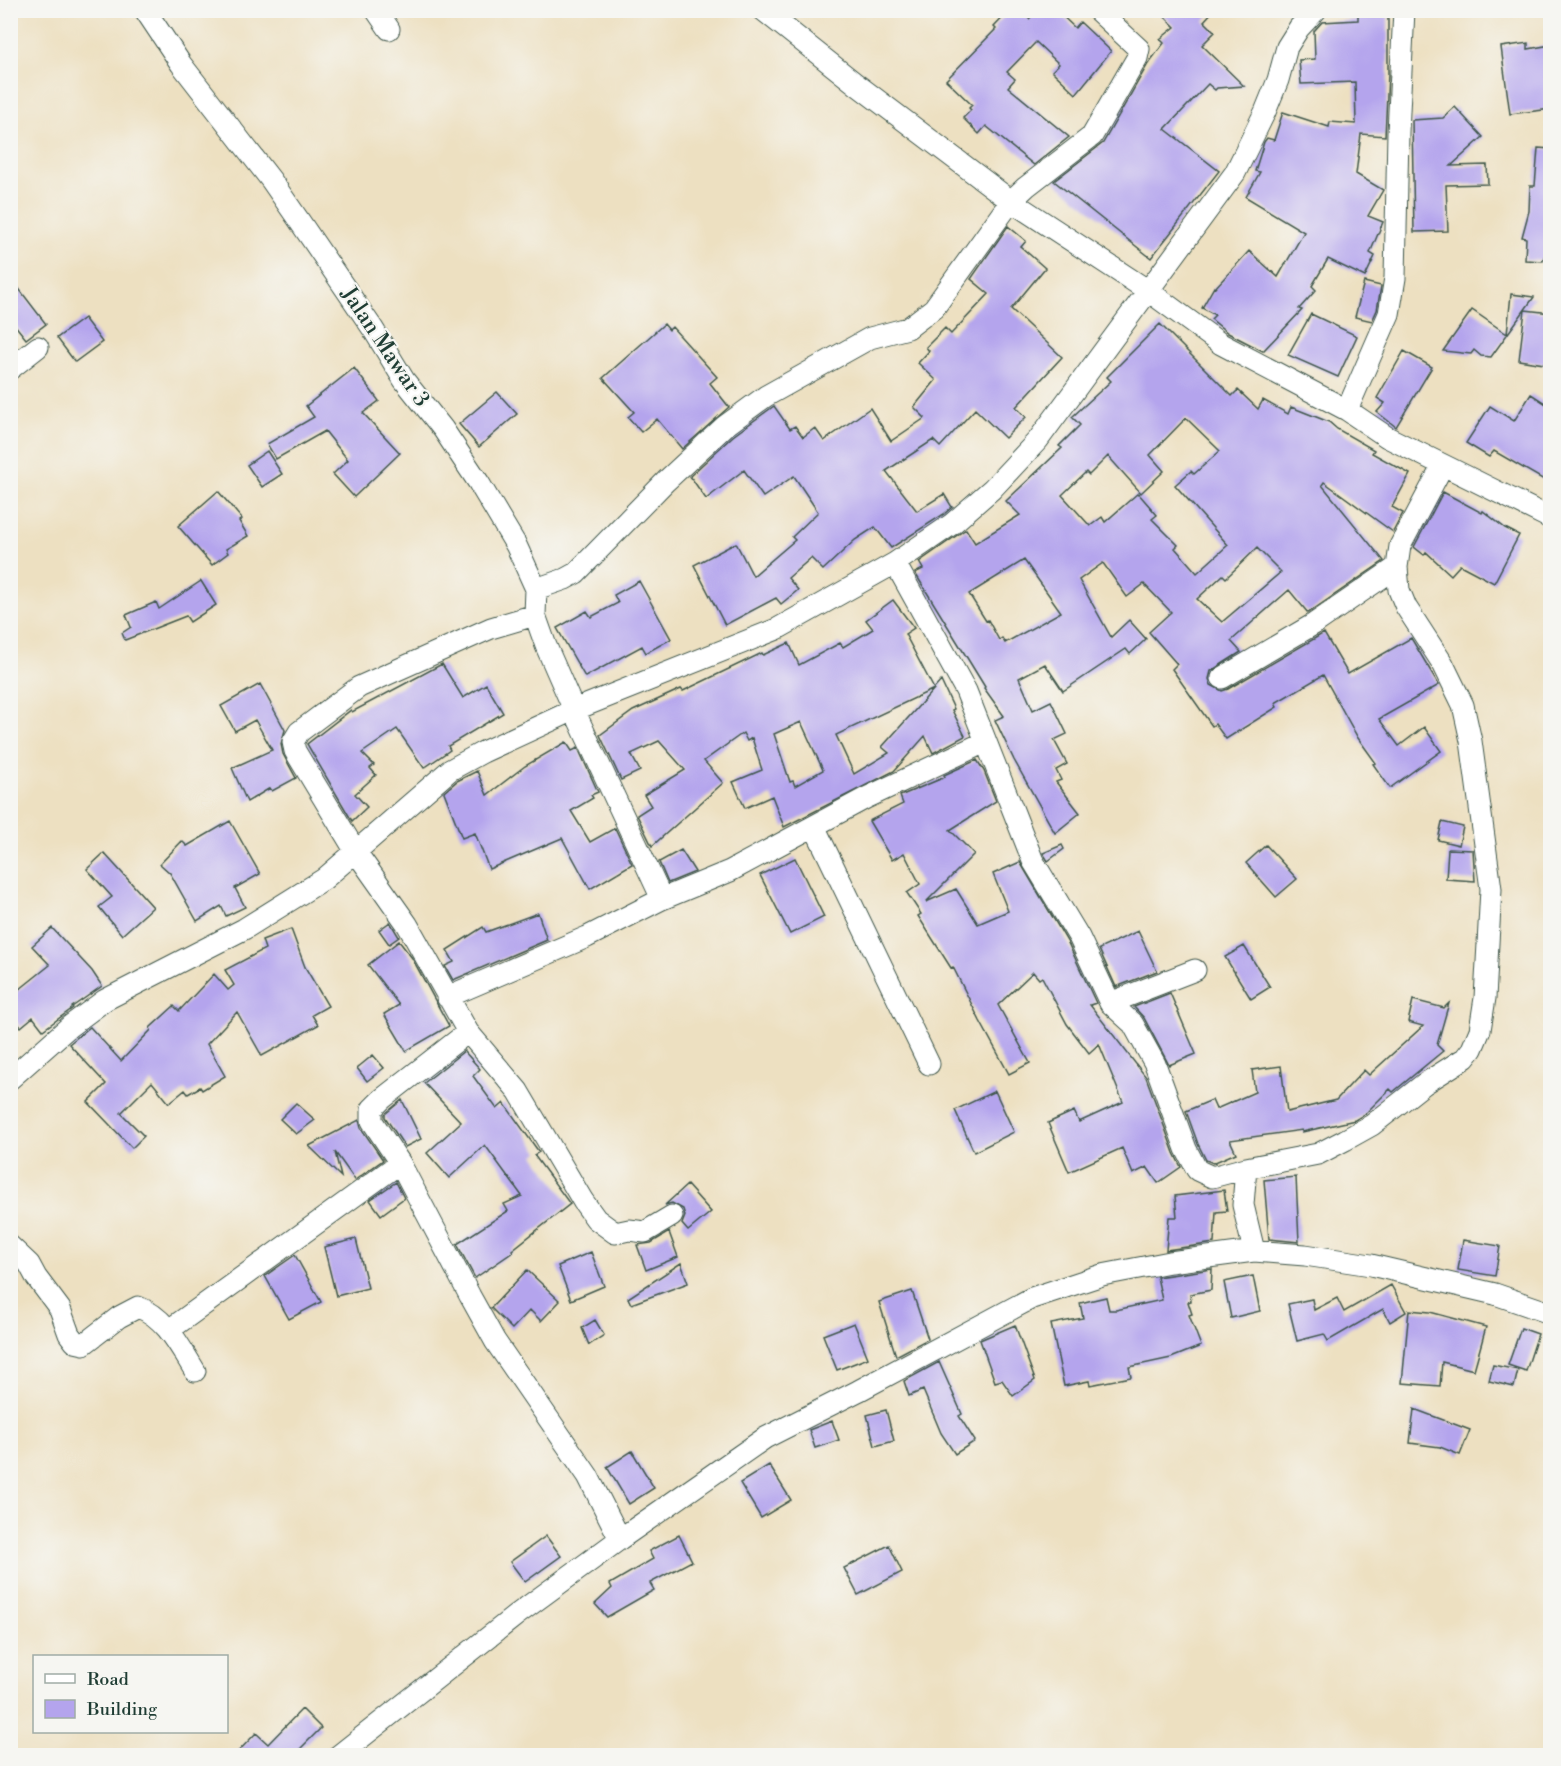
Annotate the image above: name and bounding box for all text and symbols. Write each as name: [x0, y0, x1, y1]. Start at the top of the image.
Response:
street label: Jalan Mawar 3: [334, 281, 435, 412]
legend: [33, 1655, 228, 1733]
text: Road: [87, 1668, 130, 1691]
text: Building: [86, 1698, 158, 1721]

